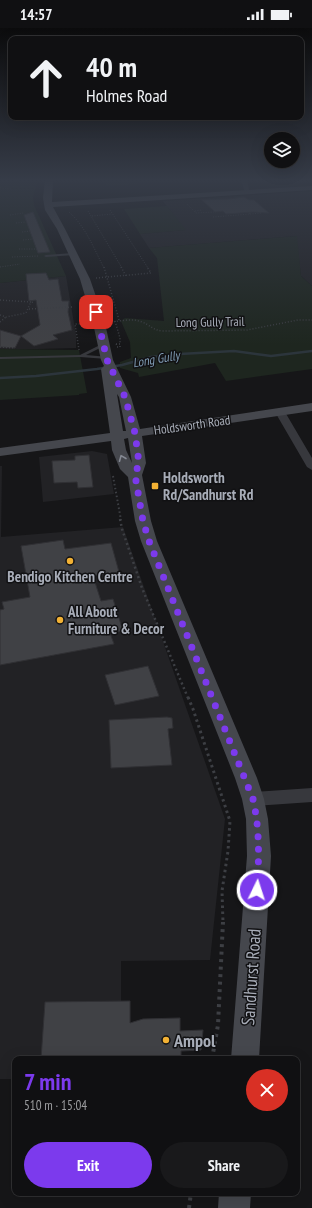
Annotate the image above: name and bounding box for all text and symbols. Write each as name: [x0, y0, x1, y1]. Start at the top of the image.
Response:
text: 14:57: [20, 5, 52, 24]
text: 40 m: [86, 48, 137, 85]
icon: ahead: [20, 52, 72, 104]
text: Holmes Road: [86, 84, 167, 107]
map controls: [264, 132, 300, 168]
button: layers: [264, 132, 300, 168]
pin: [79, 295, 113, 329]
icon: arrive: [85, 301, 107, 323]
street label: Long Gully Trail: [175, 313, 245, 331]
water label: Long Gully: [131, 346, 183, 371]
street label: Holdsworth Road: [153, 411, 231, 439]
one-way arrow: [119, 454, 127, 461]
place label: Holdsworth Rd/Sandhurst Rd: [163, 468, 254, 504]
marker: Holdsworth Rd/Sandhurst Rd: [150, 481, 160, 491]
marker: Bendigo Kitchen Centre: [65, 556, 75, 566]
place label: Bendigo Kitchen Centre: [7, 567, 133, 586]
place label: All About Furniture & Decor: [67, 602, 165, 638]
marker: All About Furniture & Decor: [55, 615, 65, 625]
position arrow: [236, 869, 278, 911]
street label: Sandhurst Road: [236, 928, 266, 1026]
place label: Ampol: [173, 1029, 216, 1052]
marker: Ampol: [161, 1035, 171, 1045]
text: 7 min: [24, 1066, 71, 1097]
button: close: [246, 1069, 288, 1111]
text: 510 m · 15:04: [24, 1097, 87, 1114]
button: Exit: [24, 1142, 152, 1188]
button: Share: [160, 1142, 288, 1188]

